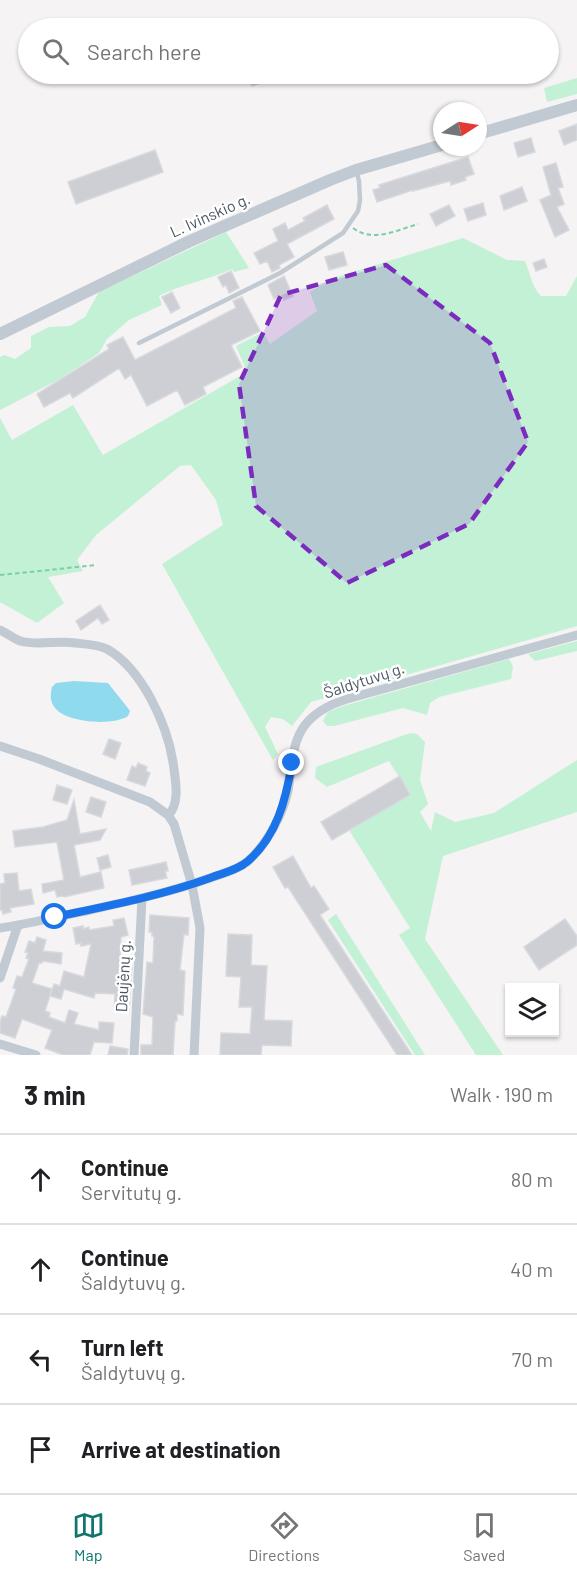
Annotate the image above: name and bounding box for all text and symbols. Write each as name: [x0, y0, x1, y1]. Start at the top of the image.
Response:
search box: [18, 18, 559, 84]
icon: search: [39, 35, 72, 68]
text: Search here: [87, 38, 201, 64]
north arrow: [433, 102, 487, 156]
street label: L. Ivinskio g.: [167, 188, 253, 241]
street label: Šaldytuvų g.: [321, 657, 407, 702]
route end: [278, 749, 304, 775]
route start: [41, 903, 67, 929]
street label: Daujėnų g.: [111, 939, 134, 1013]
map controls: [505, 983, 559, 1037]
button: layers: [505, 983, 559, 1037]
text: 3 min: [24, 1079, 86, 1110]
text: Walk · 190 m: [450, 1082, 553, 1106]
text: Continue: [81, 1154, 169, 1180]
icon: ahead: [24, 1163, 57, 1196]
text: 80 m: [511, 1167, 553, 1191]
text: Servitutų g.: [81, 1180, 182, 1204]
text: Continue: [81, 1244, 169, 1270]
icon: ahead: [24, 1253, 57, 1286]
text: 40 m: [510, 1257, 553, 1281]
text: Šaldytuvų g.: [81, 1270, 186, 1294]
text: Turn left: [81, 1334, 164, 1360]
icon: left: [24, 1343, 57, 1376]
text: 70 m: [512, 1347, 553, 1371]
text: Šaldytuvų g.: [81, 1360, 186, 1384]
icon: arrive: [24, 1433, 57, 1466]
text: Arrive at destination: [81, 1436, 280, 1462]
tab: Map: [72, 1509, 105, 1564]
tab: Directions: [248, 1509, 320, 1564]
tab: Saved: [463, 1509, 505, 1564]

